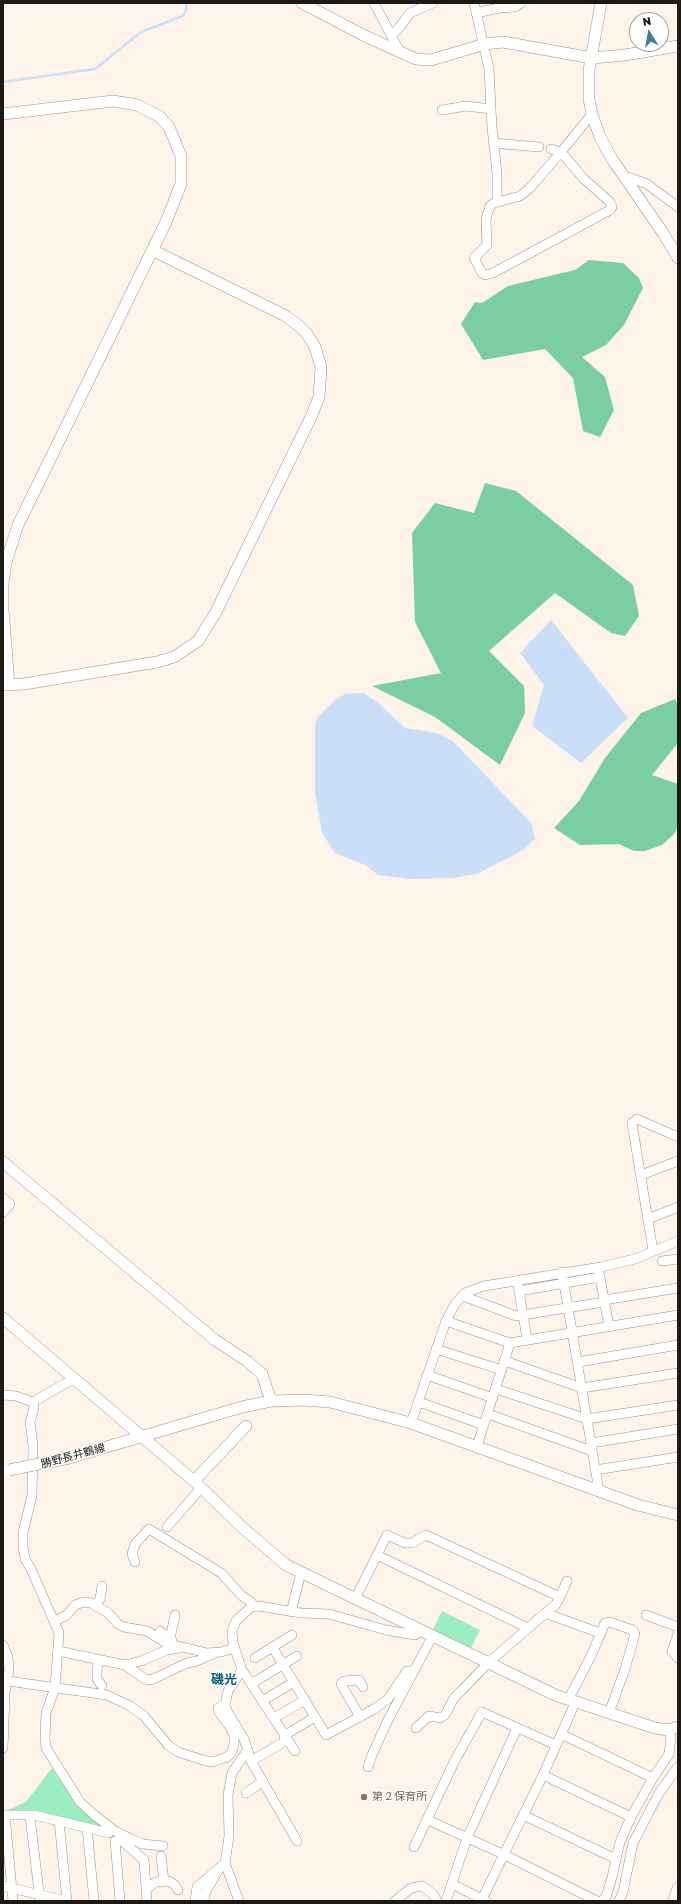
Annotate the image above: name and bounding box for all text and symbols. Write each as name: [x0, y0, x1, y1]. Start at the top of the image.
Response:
north arrow: [629, 12, 669, 52]
text: N: [641, 14, 652, 28]
street label: 勝野長井鶴線: [39, 1441, 107, 1471]
district label: 磯光: [211, 1672, 237, 1688]
place label: 第２保育所: [372, 1790, 427, 1804]
marker: 第２保育所: [359, 1792, 369, 1802]

